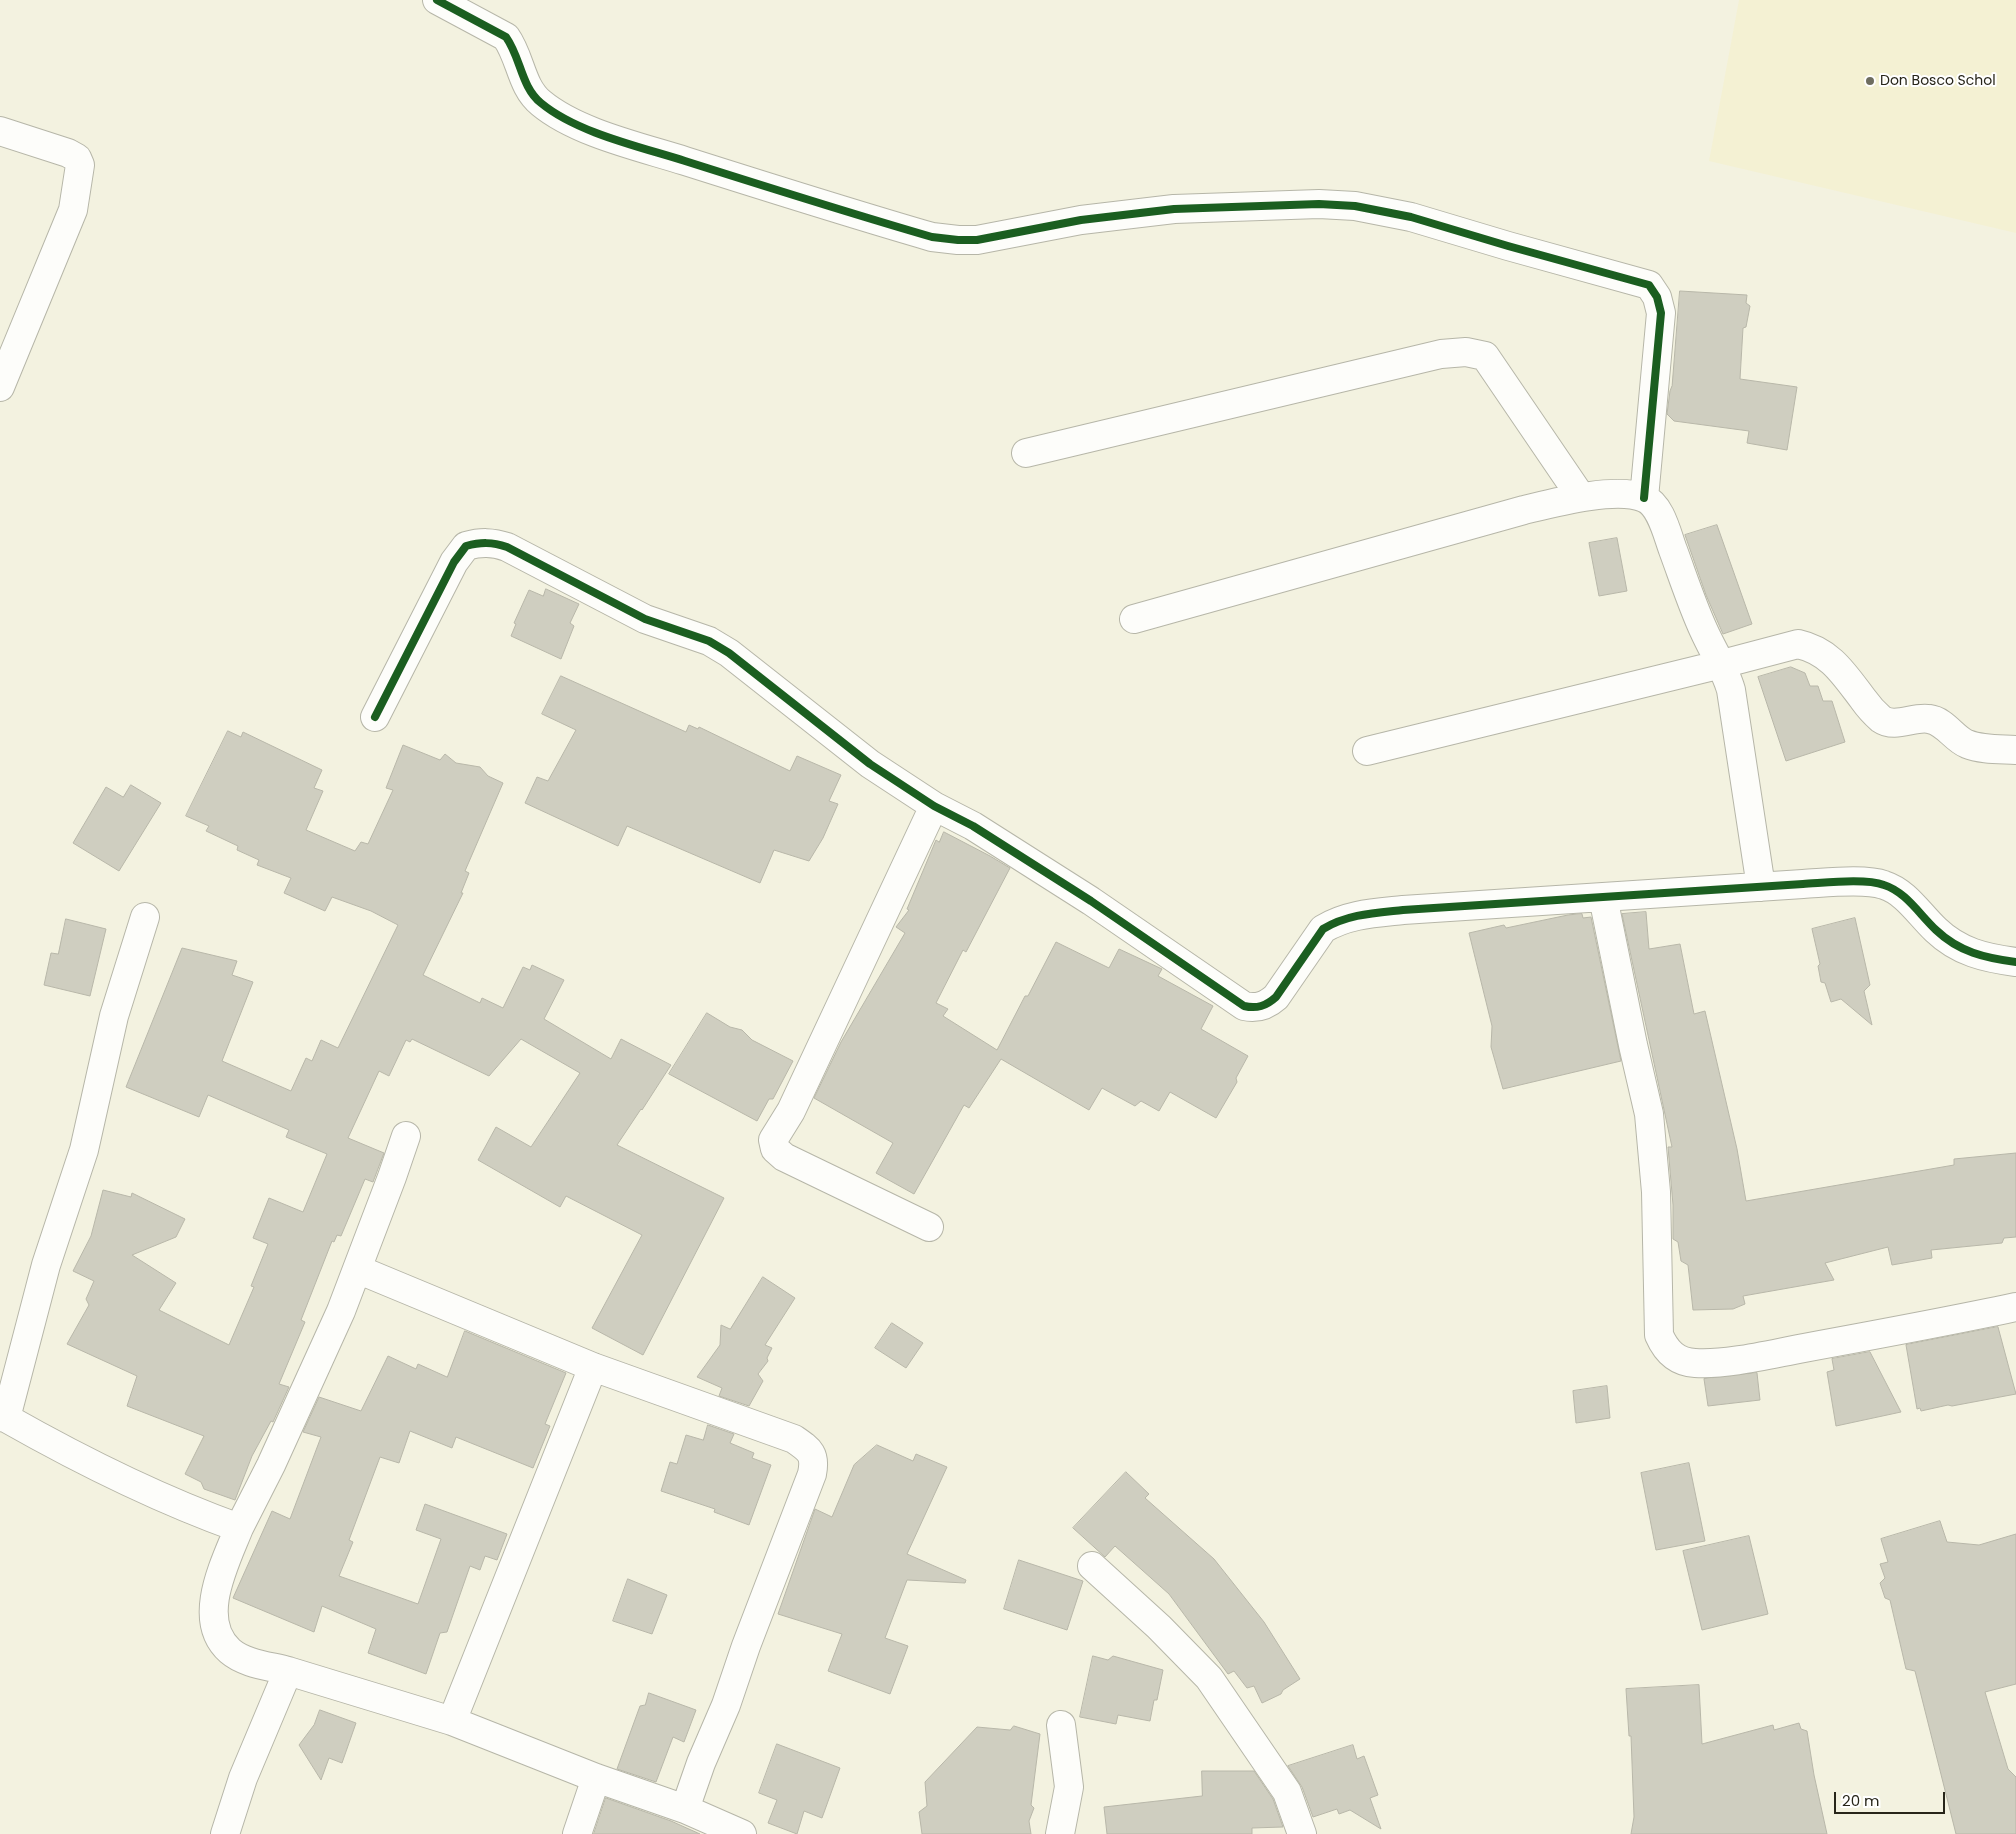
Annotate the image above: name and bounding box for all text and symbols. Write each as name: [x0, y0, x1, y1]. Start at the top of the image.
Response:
place label: Don Bosco Schol: [1880, 73, 1996, 89]
marker: Don Bosco Schol: [1864, 75, 1876, 87]
scale bar: [1836, 1782, 1947, 1814]
text: 20 m: [1842, 1790, 1880, 1811]

